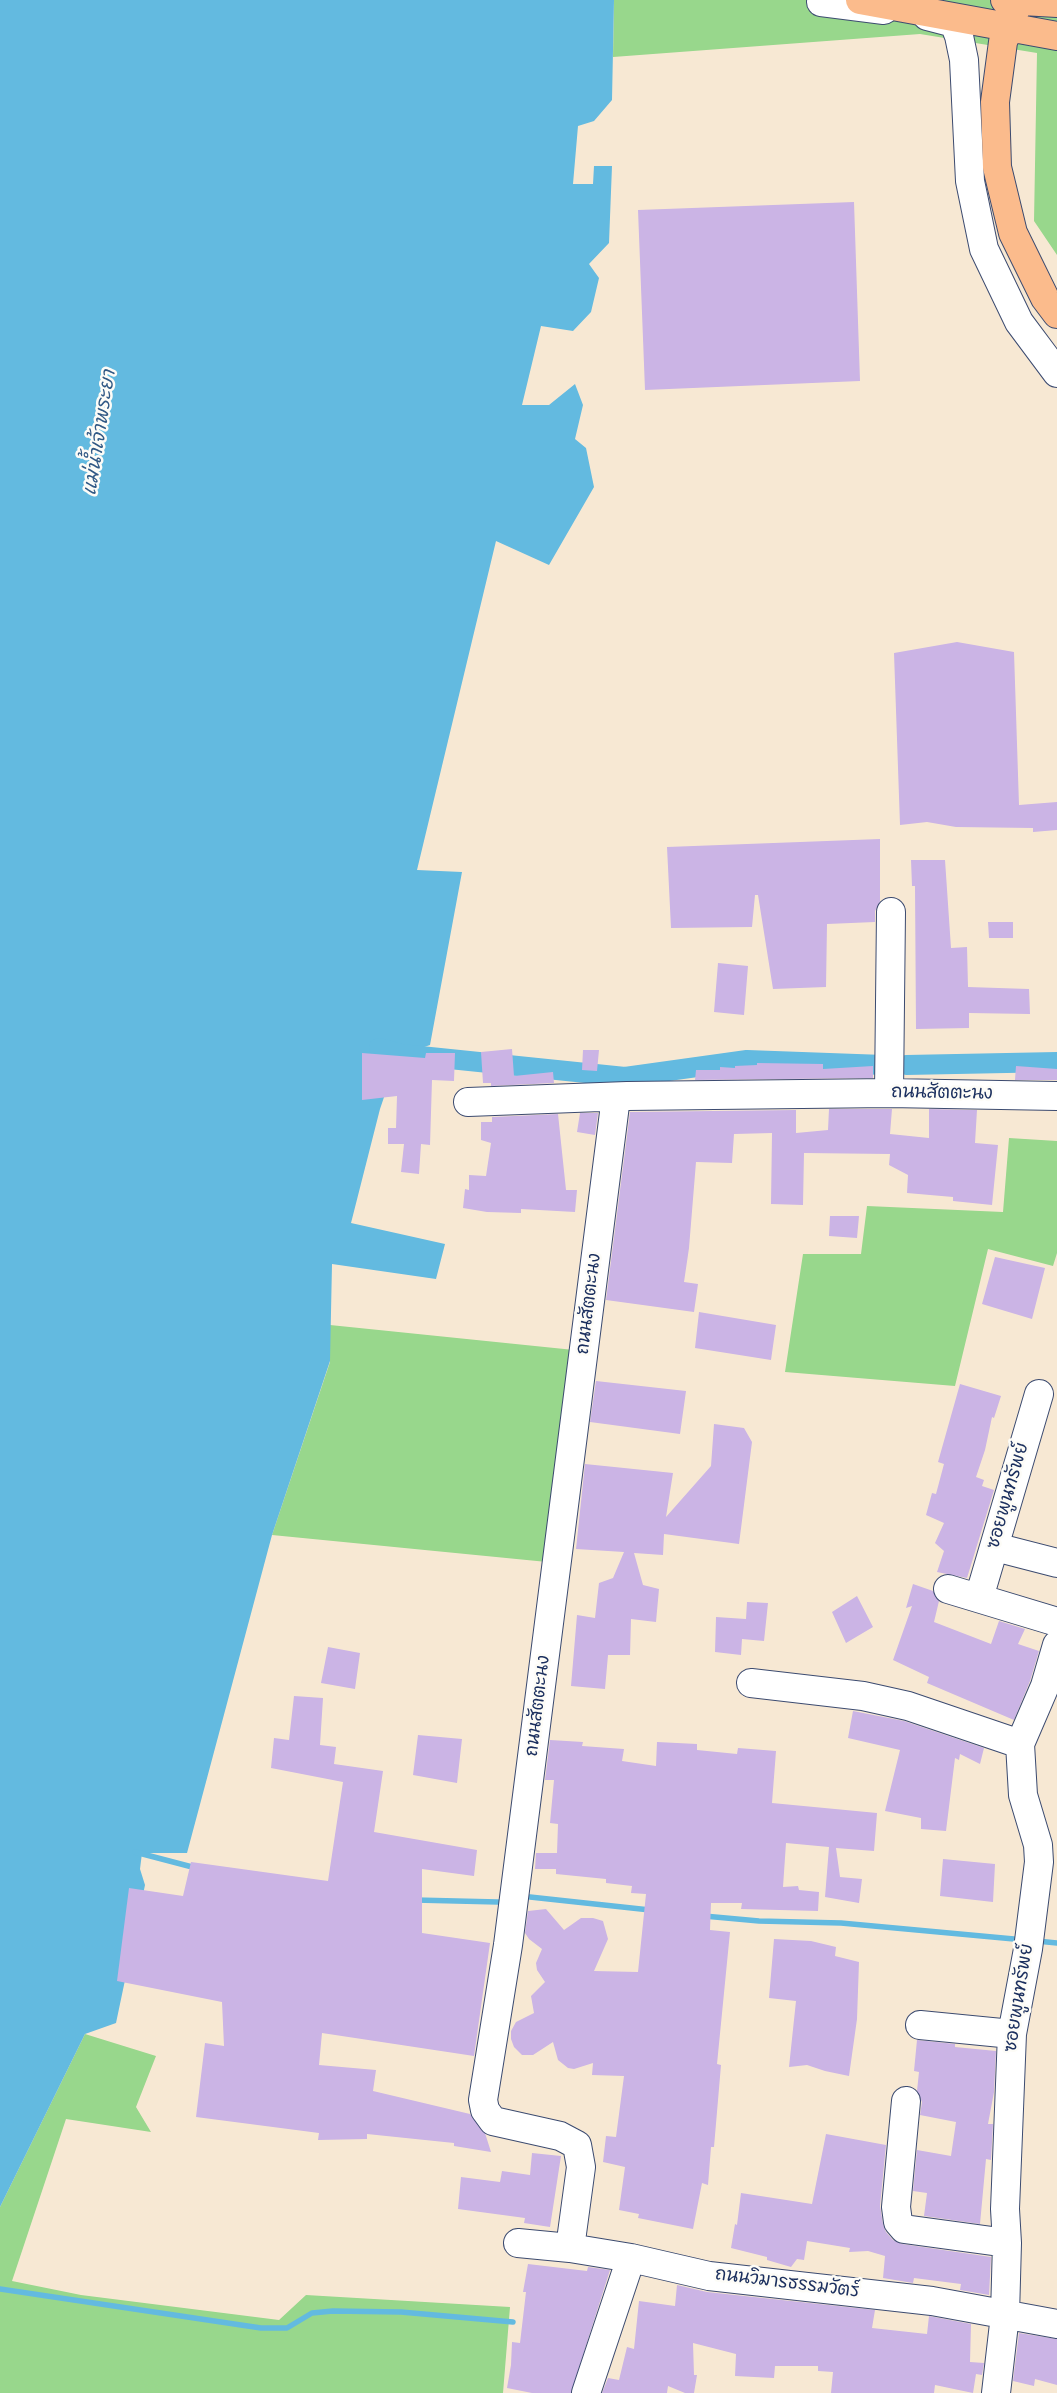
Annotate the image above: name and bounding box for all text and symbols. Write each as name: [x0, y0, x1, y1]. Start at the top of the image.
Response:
water label: แม่น้ำเจ้าพระยา: [80, 369, 122, 497]
street label: ถนนสัตตะนง: [891, 1082, 993, 1106]
street label: ถนนสัตตะนง: [573, 1252, 607, 1356]
street label: ซอยพูนทรัพย์: [984, 1440, 1034, 1552]
street label: ถนนสัตตะนง: [522, 1654, 556, 1758]
street label: ซอยพูนทรัพย์: [1001, 1942, 1039, 2054]
street label: ถนนวิมารธรรมวัตร์: [714, 2264, 860, 2304]

